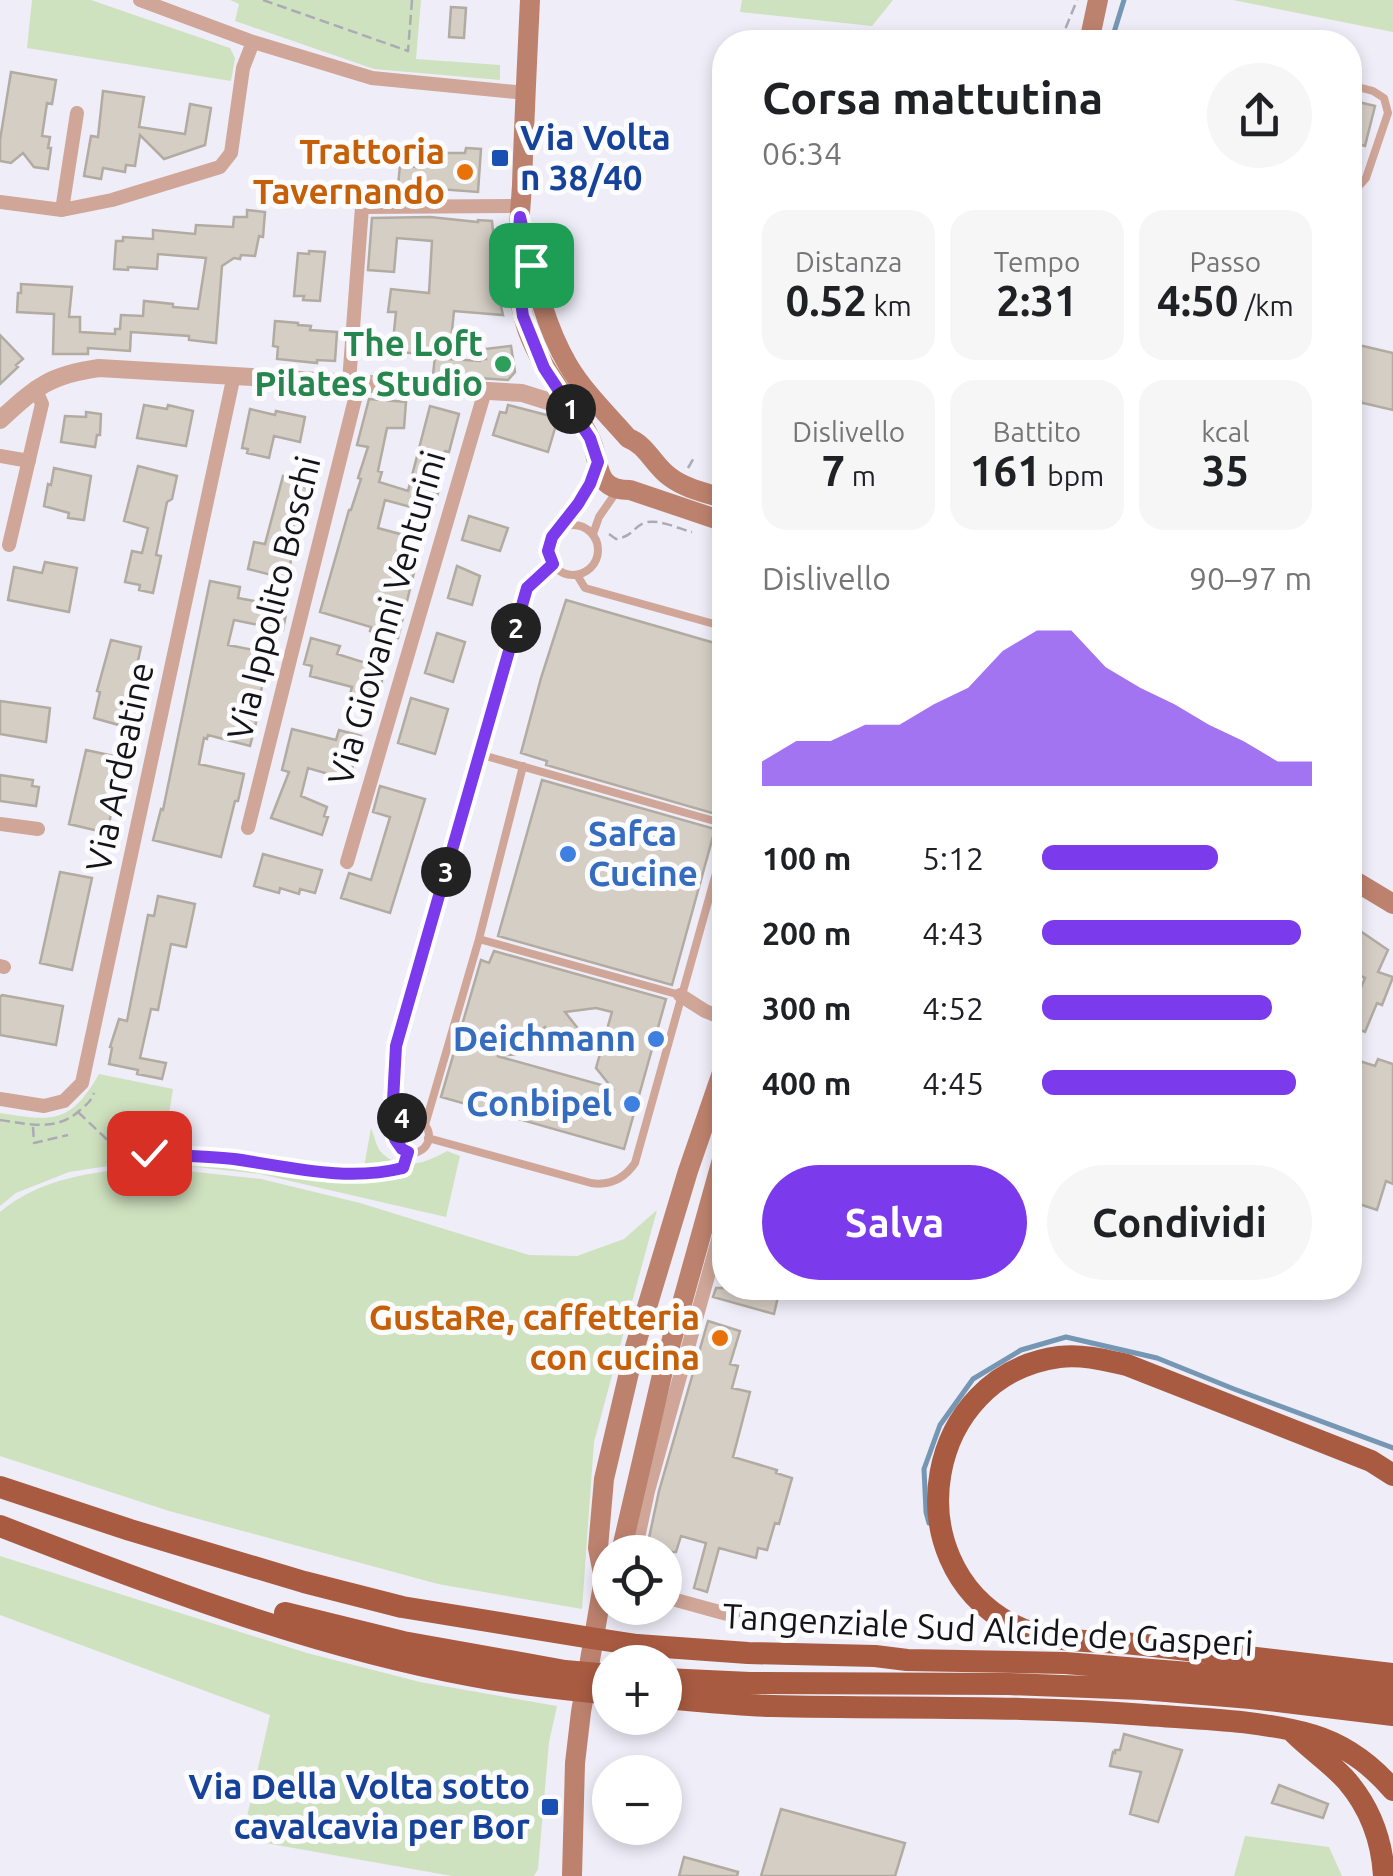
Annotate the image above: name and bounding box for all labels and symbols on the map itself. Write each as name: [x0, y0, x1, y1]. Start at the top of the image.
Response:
place label: Via Volta n 38/40: [520, 117, 671, 197]
place label: Trattoria Tavernando: [253, 131, 445, 211]
marker: Via Volta n 38/40: [489, 147, 511, 169]
marker: Trattoria Tavernando: [454, 161, 476, 183]
pin: [489, 223, 574, 308]
place label: The Loft Pilates Studio: [254, 323, 483, 403]
marker: The Loft Pilates Studio: [492, 353, 514, 375]
pin: 1: [546, 384, 596, 434]
street label: Via Giovanni Venturini: [319, 446, 453, 789]
street label: Via Ippolito Boschi: [218, 452, 328, 744]
pin: 2: [491, 603, 541, 653]
street label: Via Ardeatine: [77, 658, 161, 875]
place label: Safca Cucine: [588, 813, 698, 893]
marker: Safca Cucine: [557, 843, 579, 865]
pin: 3: [421, 847, 471, 897]
place label: Deichmann: [453, 1018, 636, 1058]
marker: Deichmann: [645, 1028, 667, 1050]
place label: Conbipel: [466, 1083, 612, 1123]
pin: 4: [377, 1093, 427, 1143]
marker: Conbipel: [621, 1093, 643, 1115]
pin: [107, 1111, 192, 1196]
place label: GustaRe, caffetteria con cucina: [369, 1297, 700, 1377]
marker: GustaRe, caffetteria con cucina: [709, 1327, 731, 1349]
street label: Tangenziale Sud Alcide de Gasperi: [722, 1595, 1255, 1663]
place label: Via Della Volta sotto cavalcavia per Bor: [188, 1766, 531, 1846]
marker: Via Della Volta sotto cavalcavia per Bor: [539, 1796, 561, 1818]

